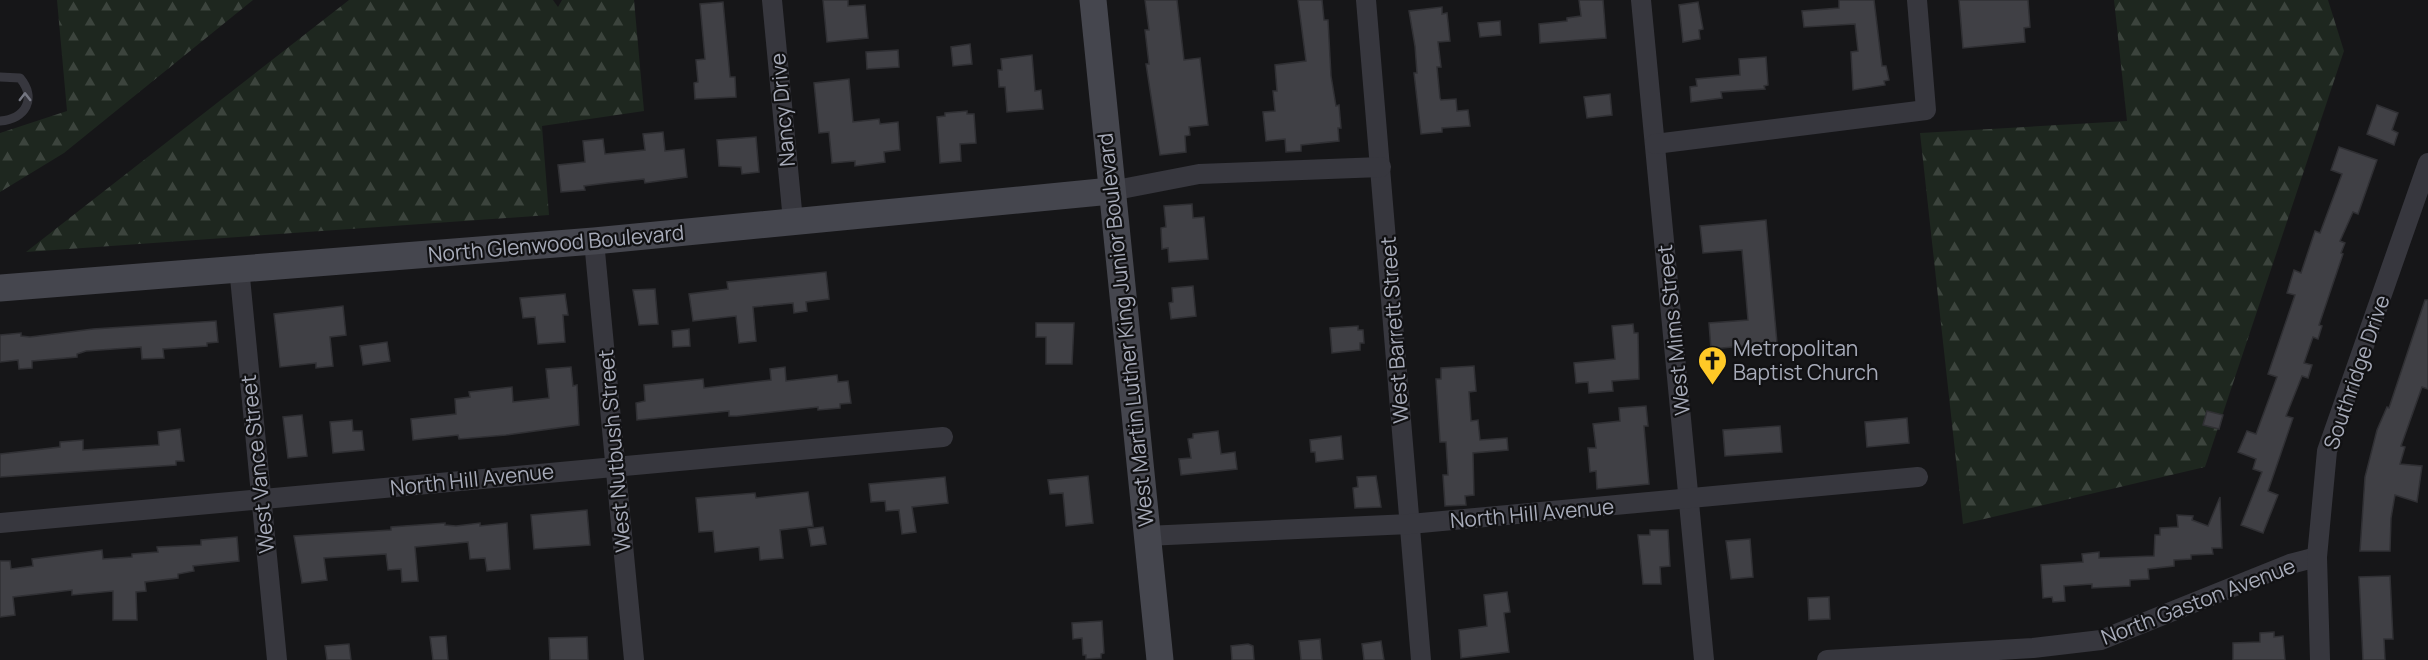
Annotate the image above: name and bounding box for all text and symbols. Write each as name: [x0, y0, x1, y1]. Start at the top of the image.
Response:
street label: Nancy Drive: [763, 52, 801, 168]
one-way arrow: [19, 93, 31, 102]
street label: West Martin Luther King Junior Boulevard: [1090, 132, 1160, 528]
street label: North Glenwood Boulevard: [427, 218, 685, 268]
street label: West Barrett Street: [1373, 236, 1415, 424]
street label: West Mims Street: [1650, 243, 1696, 417]
street label: Southridge Drive: [2316, 291, 2396, 453]
place label: Metropolitan Baptist Church: [1733, 334, 1878, 386]
church icon: Metropolitan Baptist Church: [1696, 344, 1728, 386]
street label: West Nutbush Street: [591, 348, 637, 554]
street label: West Vance Street: [234, 373, 280, 555]
street label: North Hill Avenue: [389, 456, 555, 502]
street label: North Hill Avenue: [1449, 492, 1615, 534]
street label: North Gaston Avenue: [2097, 551, 2299, 651]

